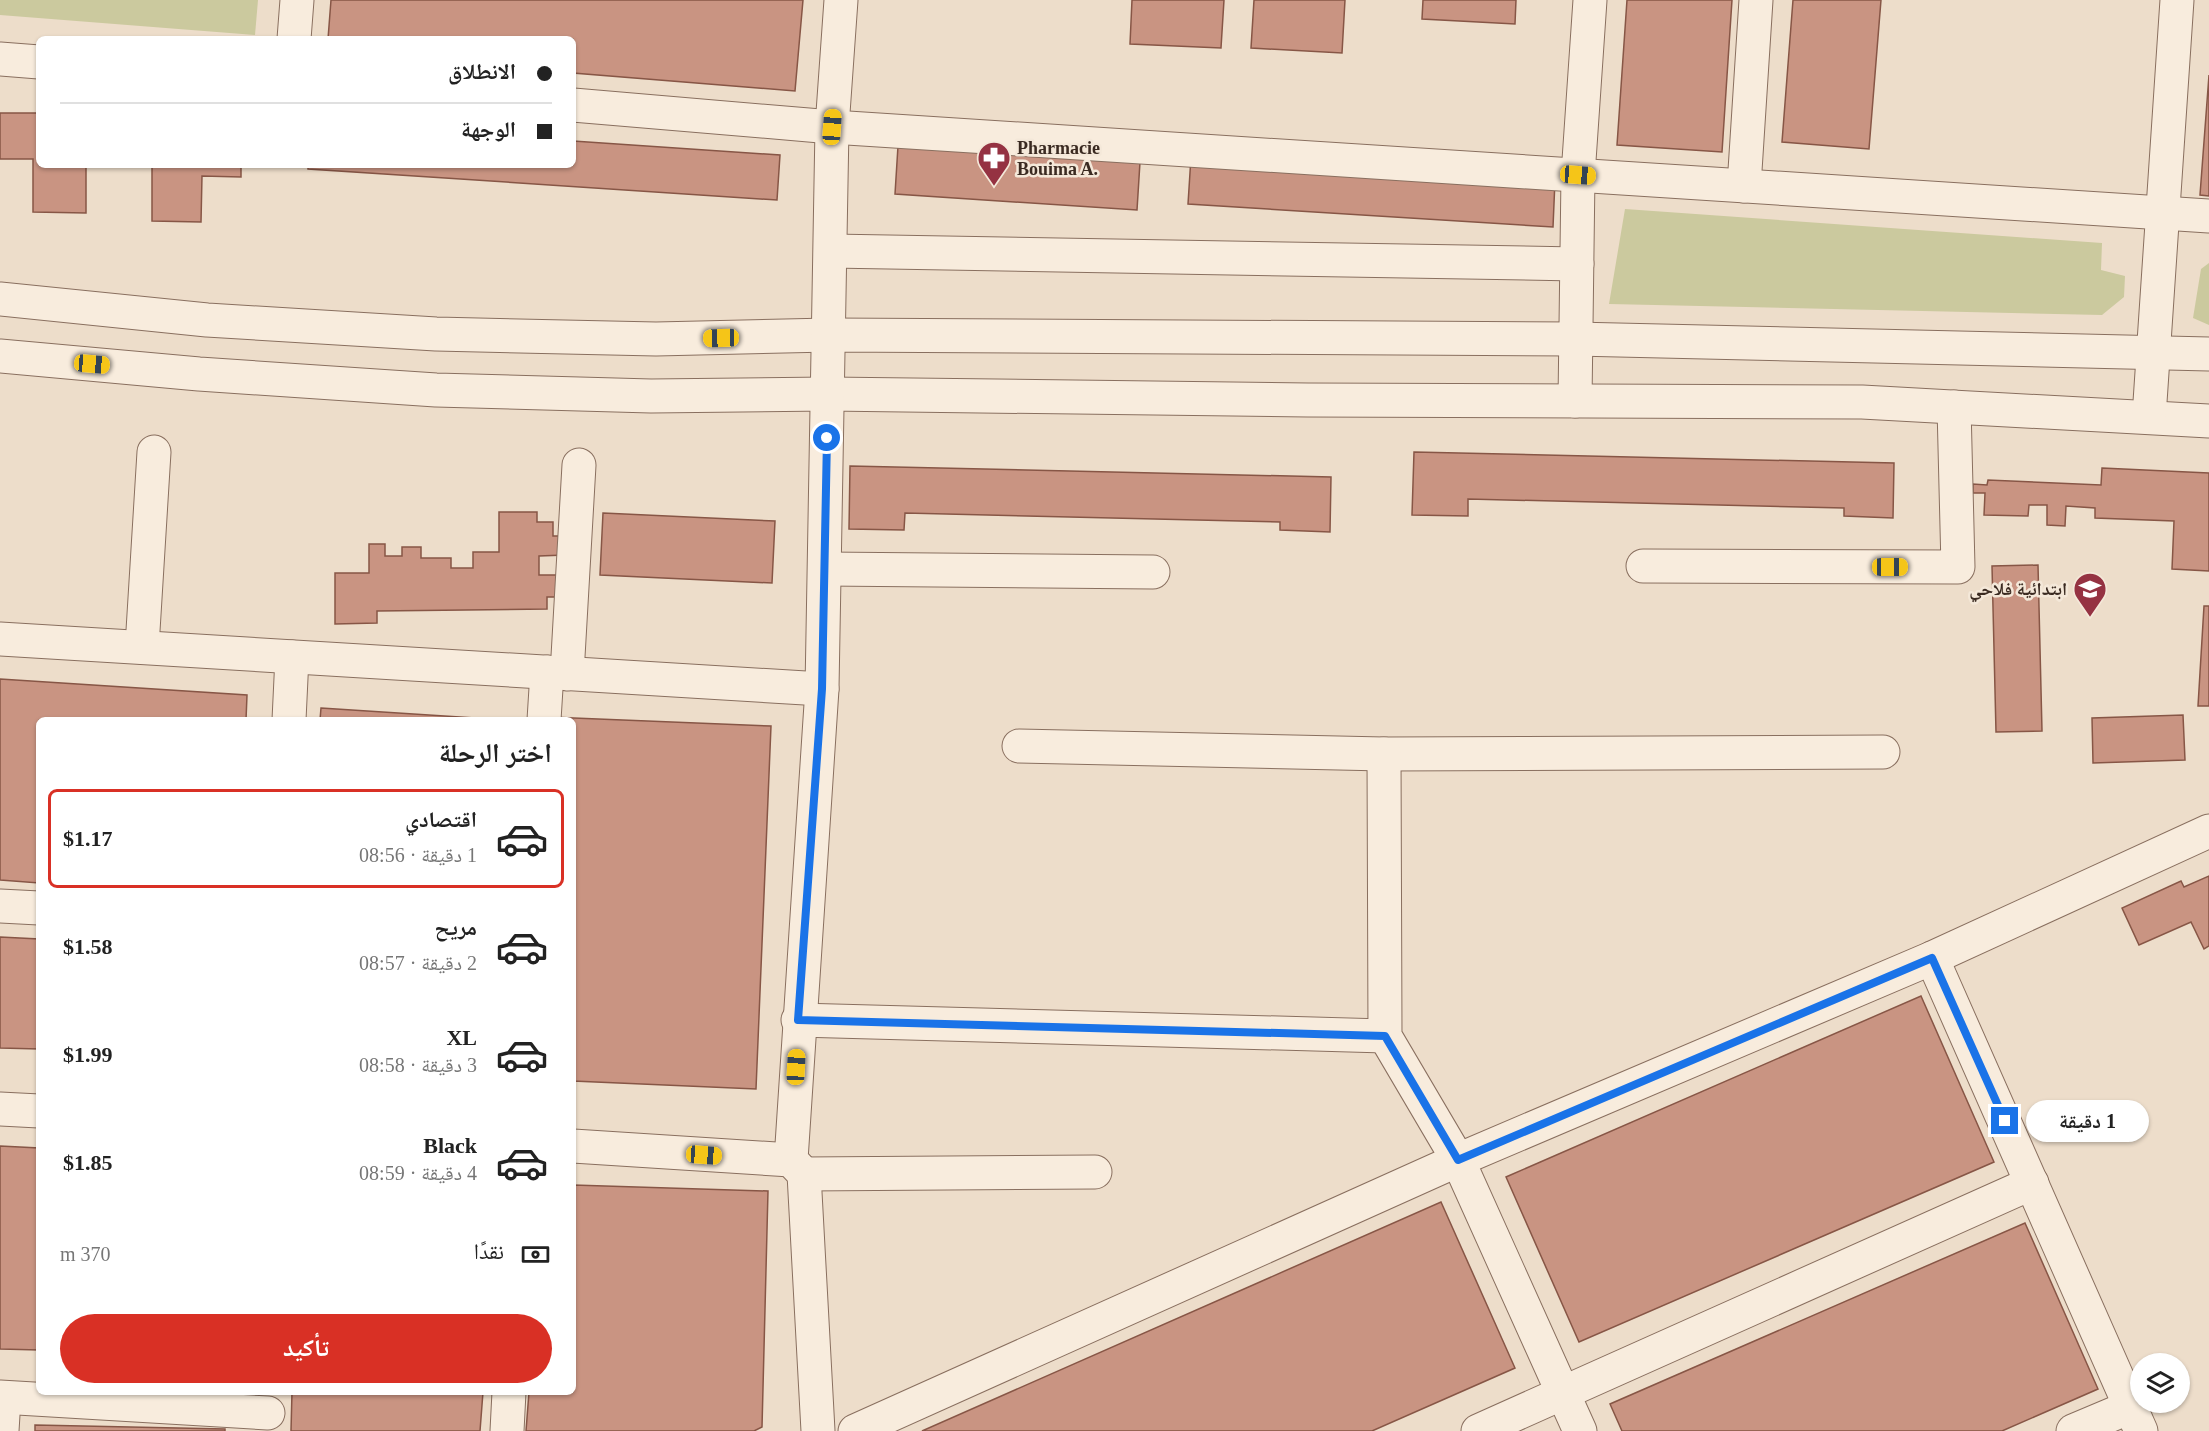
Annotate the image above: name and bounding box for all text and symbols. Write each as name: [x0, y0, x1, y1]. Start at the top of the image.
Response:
text: الانطلاق: [448, 59, 516, 84]
car: [822, 108, 842, 146]
text: الوجهة: [461, 117, 516, 142]
place label: Pharmacie Bouima A.: [1017, 138, 1100, 179]
pharmacy icon: Pharmacie Bouima A.: [976, 140, 1012, 187]
car: [1559, 165, 1597, 185]
car: [703, 329, 739, 347]
car: [73, 353, 111, 375]
route start: [813, 424, 840, 451]
car: [1872, 558, 1908, 576]
school or university icon: ابتدائية فلاحي: [2072, 571, 2108, 618]
place label: ابتدائية فلاحي: [1969, 579, 2067, 603]
text: اختر الرحلة: [439, 738, 552, 768]
text: اقتصادي: [405, 807, 477, 832]
icon: car: [495, 812, 549, 866]
text: $1.17: [63, 826, 113, 851]
text: 1 دقيقة · 08:56: [359, 844, 477, 866]
text: مريح: [434, 915, 477, 940]
icon: car: [495, 920, 549, 974]
text: $1.58: [63, 934, 113, 959]
text: 2 دقيقة · 08:57: [359, 952, 477, 974]
text: XL: [446, 1025, 477, 1050]
icon: car: [495, 1028, 549, 1082]
text: $1.99: [63, 1042, 113, 1067]
car: [786, 1049, 806, 1085]
text: 3 دقيقة · 08:58: [359, 1054, 477, 1076]
callout: 1 دقيقة: [2026, 1100, 2149, 1142]
route end: [1991, 1107, 2018, 1134]
text: 1 دقيقة: [2059, 1110, 2116, 1132]
text: Black: [423, 1133, 477, 1158]
icon: car: [495, 1136, 549, 1190]
car: [685, 1145, 723, 1165]
text: $1.85: [63, 1150, 113, 1175]
text: 4 دقيقة · 08:59: [359, 1162, 477, 1184]
icon: cash: [519, 1238, 552, 1271]
text: نقدًا: [474, 1239, 504, 1264]
text: 370 m: [60, 1243, 111, 1265]
button: تأكيد: [60, 1314, 552, 1383]
map controls: [2130, 1353, 2190, 1413]
button: layers: [2130, 1353, 2190, 1413]

